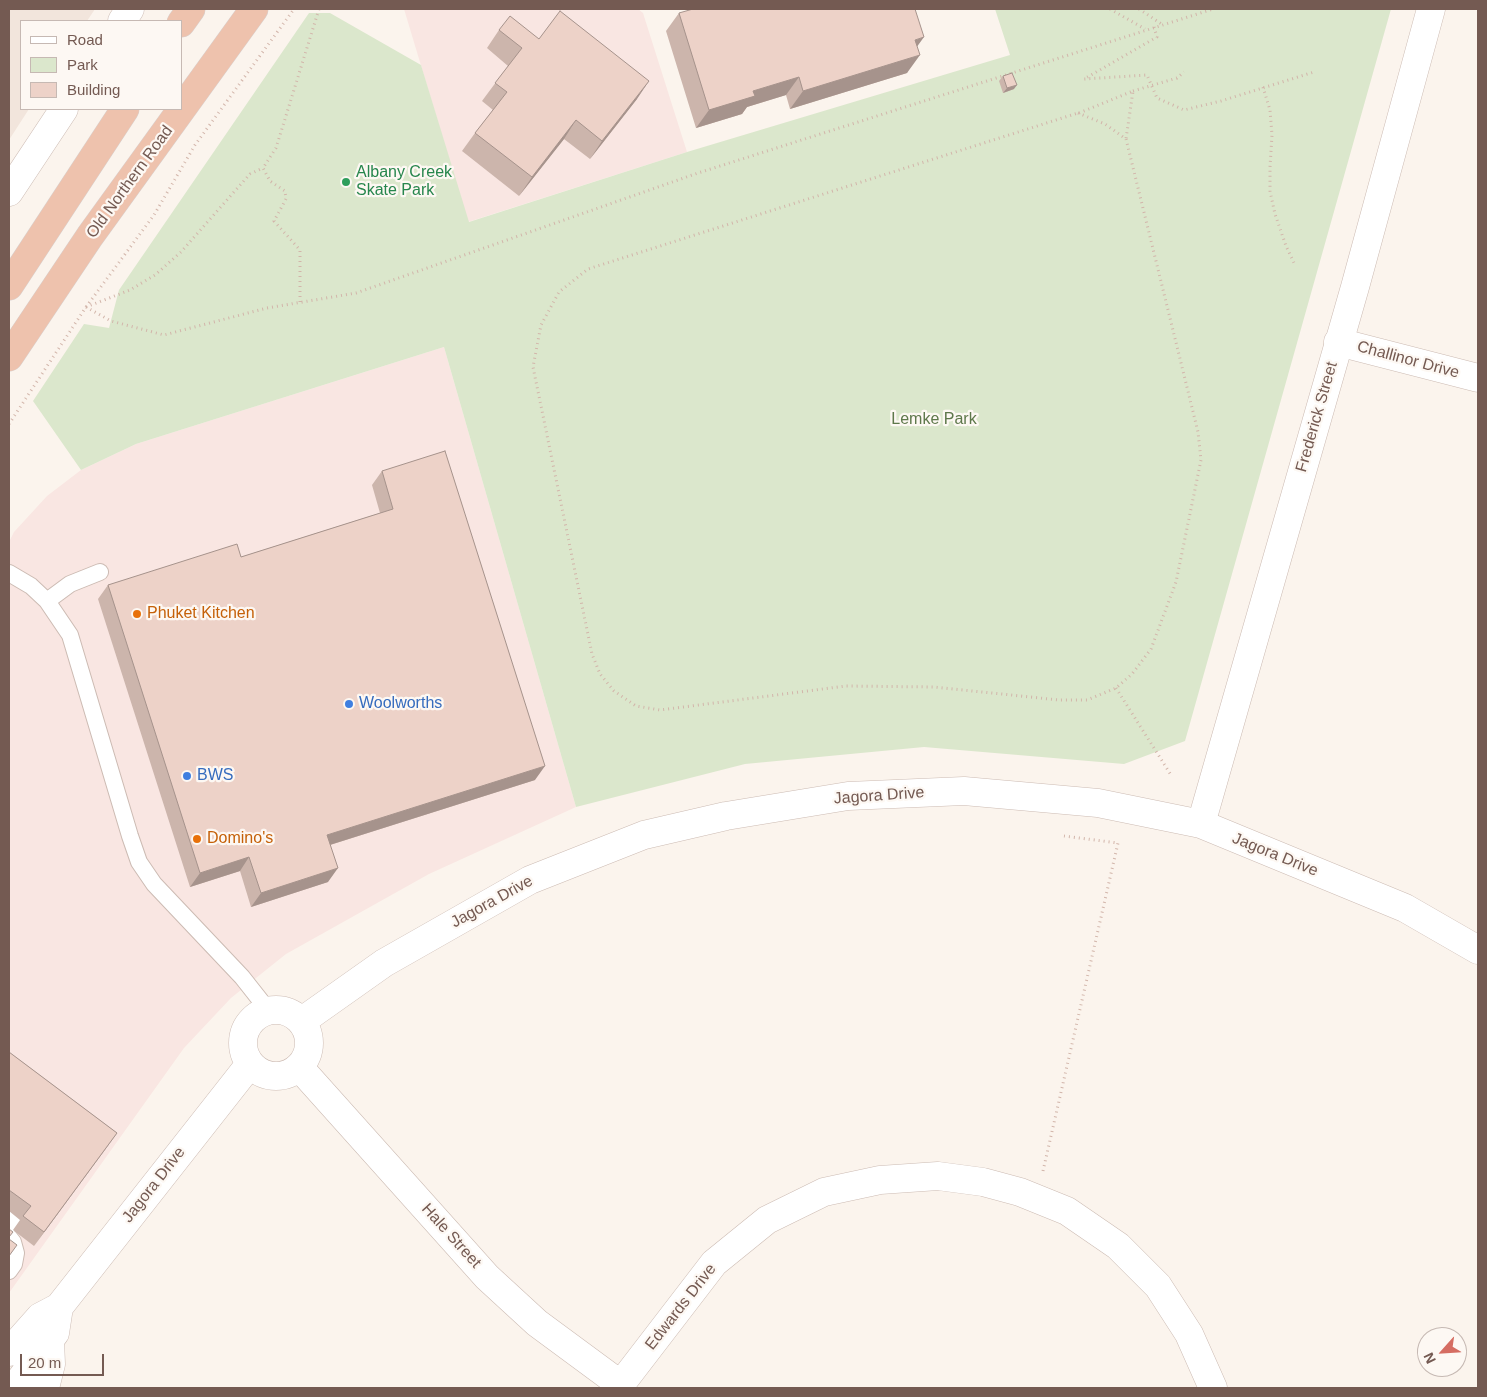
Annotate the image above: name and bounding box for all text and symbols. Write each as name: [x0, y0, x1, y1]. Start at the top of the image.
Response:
legend: [20, 20, 182, 110]
text: Road: [67, 31, 103, 48]
text: Park: [67, 56, 98, 73]
text: Building: [67, 81, 120, 98]
street label: Old Northern Road: [83, 122, 177, 242]
place label: Albany Creek Skate Park: [356, 163, 452, 201]
marker: Albany Creek Skate Park: [340, 176, 352, 188]
street label: Challinor Drive: [1355, 337, 1461, 383]
street label: Frederick Street: [1292, 360, 1342, 474]
park label: Lemke Park: [891, 410, 977, 430]
place label: Phuket Kitchen: [147, 604, 255, 624]
marker: Phuket Kitchen: [131, 608, 143, 620]
place label: Woolworths: [359, 694, 442, 714]
marker: Woolworths: [343, 698, 355, 710]
place label: BWS: [197, 766, 233, 786]
marker: BWS: [181, 770, 193, 782]
street label: Jagora Drive: [833, 783, 925, 809]
place label: Domino's: [207, 829, 273, 849]
street label: Jagora Drive: [1229, 829, 1321, 881]
marker: Domino's: [191, 833, 203, 845]
street label: Jagora Drive: [448, 872, 536, 932]
street label: Jagora Drive: [119, 1143, 189, 1227]
street label: Hale Street: [417, 1200, 485, 1272]
street label: Edwards Drive: [641, 1260, 721, 1354]
north arrow: [1417, 1327, 1467, 1377]
scale bar: [22, 1344, 106, 1376]
text: N: [1420, 1350, 1439, 1366]
text: 20 m: [28, 1354, 61, 1371]

